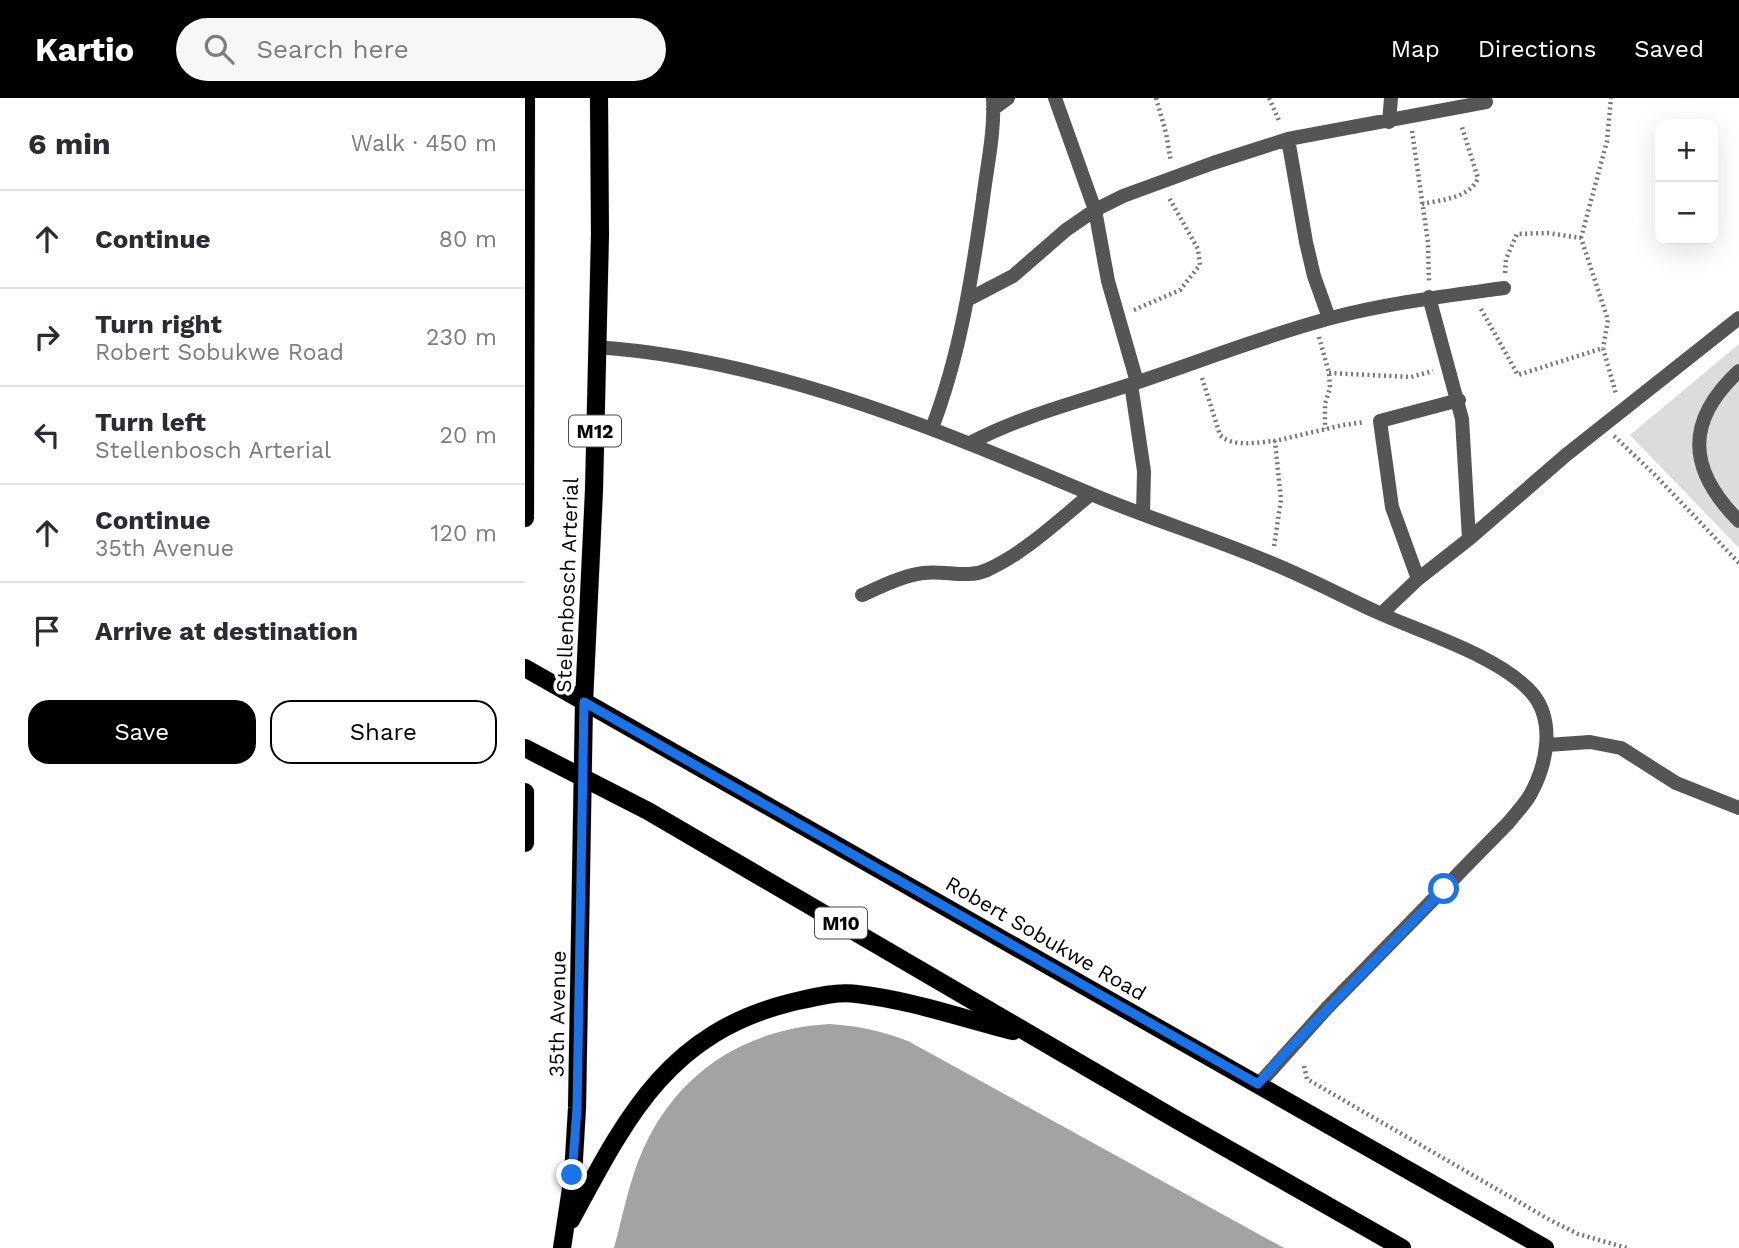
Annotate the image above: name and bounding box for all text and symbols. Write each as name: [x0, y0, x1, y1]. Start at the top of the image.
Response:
search box: [176, 18, 666, 81]
text: Kartio: [35, 30, 134, 69]
icon: search: [200, 30, 238, 68]
text: Search here: [256, 34, 409, 64]
text: Map: [1391, 35, 1440, 63]
text: Directions: [1478, 35, 1596, 63]
text: Saved: [1634, 35, 1704, 63]
map controls: [1655, 119, 1718, 245]
button: +: [1655, 119, 1718, 182]
text: 6 min: [28, 126, 111, 161]
text: Walk · 450 m: [351, 130, 497, 157]
button: −: [1655, 182, 1718, 245]
icon: ahead: [28, 220, 66, 258]
text: Continue: [95, 224, 211, 254]
text: 80 m: [439, 226, 497, 253]
text: Turn right: [95, 309, 222, 339]
icon: right: [28, 318, 66, 356]
text: 230 m: [426, 324, 497, 351]
text: Robert Sobukwe Road: [95, 339, 344, 366]
text: Turn left: [95, 407, 206, 437]
icon: left: [28, 416, 66, 454]
road number: M12: [569, 416, 621, 446]
text: 20 m: [440, 422, 497, 449]
text: Stellenbosch Arterial: [95, 437, 331, 464]
street label: Stellenbosch Arterial: [551, 476, 583, 693]
text: Continue: [95, 505, 211, 535]
icon: ahead: [28, 514, 66, 552]
text: 120 m: [431, 520, 497, 547]
text: 35th Avenue: [95, 535, 234, 562]
icon: arrive: [28, 612, 66, 650]
text: Arrive at destination: [95, 616, 358, 646]
button: Save: [28, 700, 256, 764]
button: Share: [270, 700, 497, 764]
street label: Robert Sobukwe Road: [941, 870, 1151, 1006]
route start: [1428, 873, 1459, 904]
road number: M10: [815, 908, 867, 938]
street label: 35th Avenue: [543, 950, 571, 1078]
route end: [556, 1159, 587, 1190]

